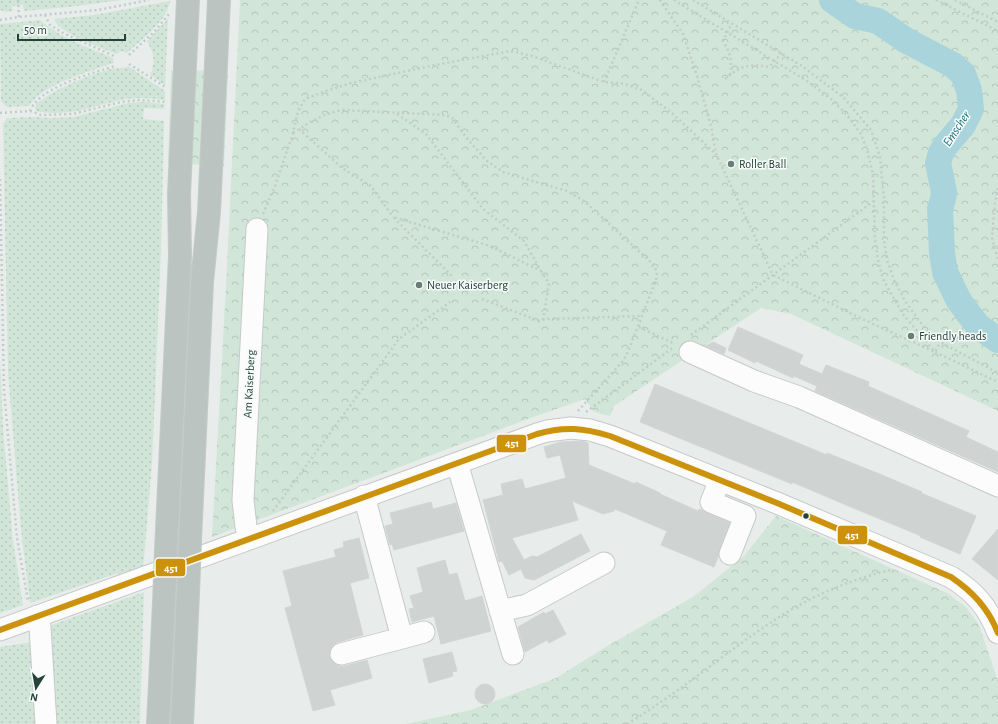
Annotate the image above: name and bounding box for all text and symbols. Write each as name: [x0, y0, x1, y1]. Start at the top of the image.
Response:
scale bar: [18, 16, 125, 42]
text: 50 m: [24, 24, 47, 36]
water label: Emscher: [941, 108, 973, 149]
place label: Roller Ball: [739, 158, 786, 170]
marker: Roller Ball: [726, 159, 736, 169]
place label: Neuer Kaiserberg: [427, 279, 508, 291]
marker: Neuer Kaiserberg: [414, 280, 424, 290]
place label: Friendly heads: [919, 330, 987, 343]
marker: Friendly heads: [906, 331, 916, 341]
street label: Am Kaiserberg: [241, 349, 257, 419]
line badge: 451: [496, 434, 527, 453]
text: 451: [505, 438, 519, 449]
unlabelled marker: [801, 511, 811, 521]
line badge: 451: [837, 525, 868, 545]
text: 451: [845, 530, 859, 541]
line badge: 451: [155, 558, 186, 577]
text: 451: [164, 563, 178, 574]
north arrow: [16, 668, 56, 708]
text: N: [29, 691, 39, 703]

